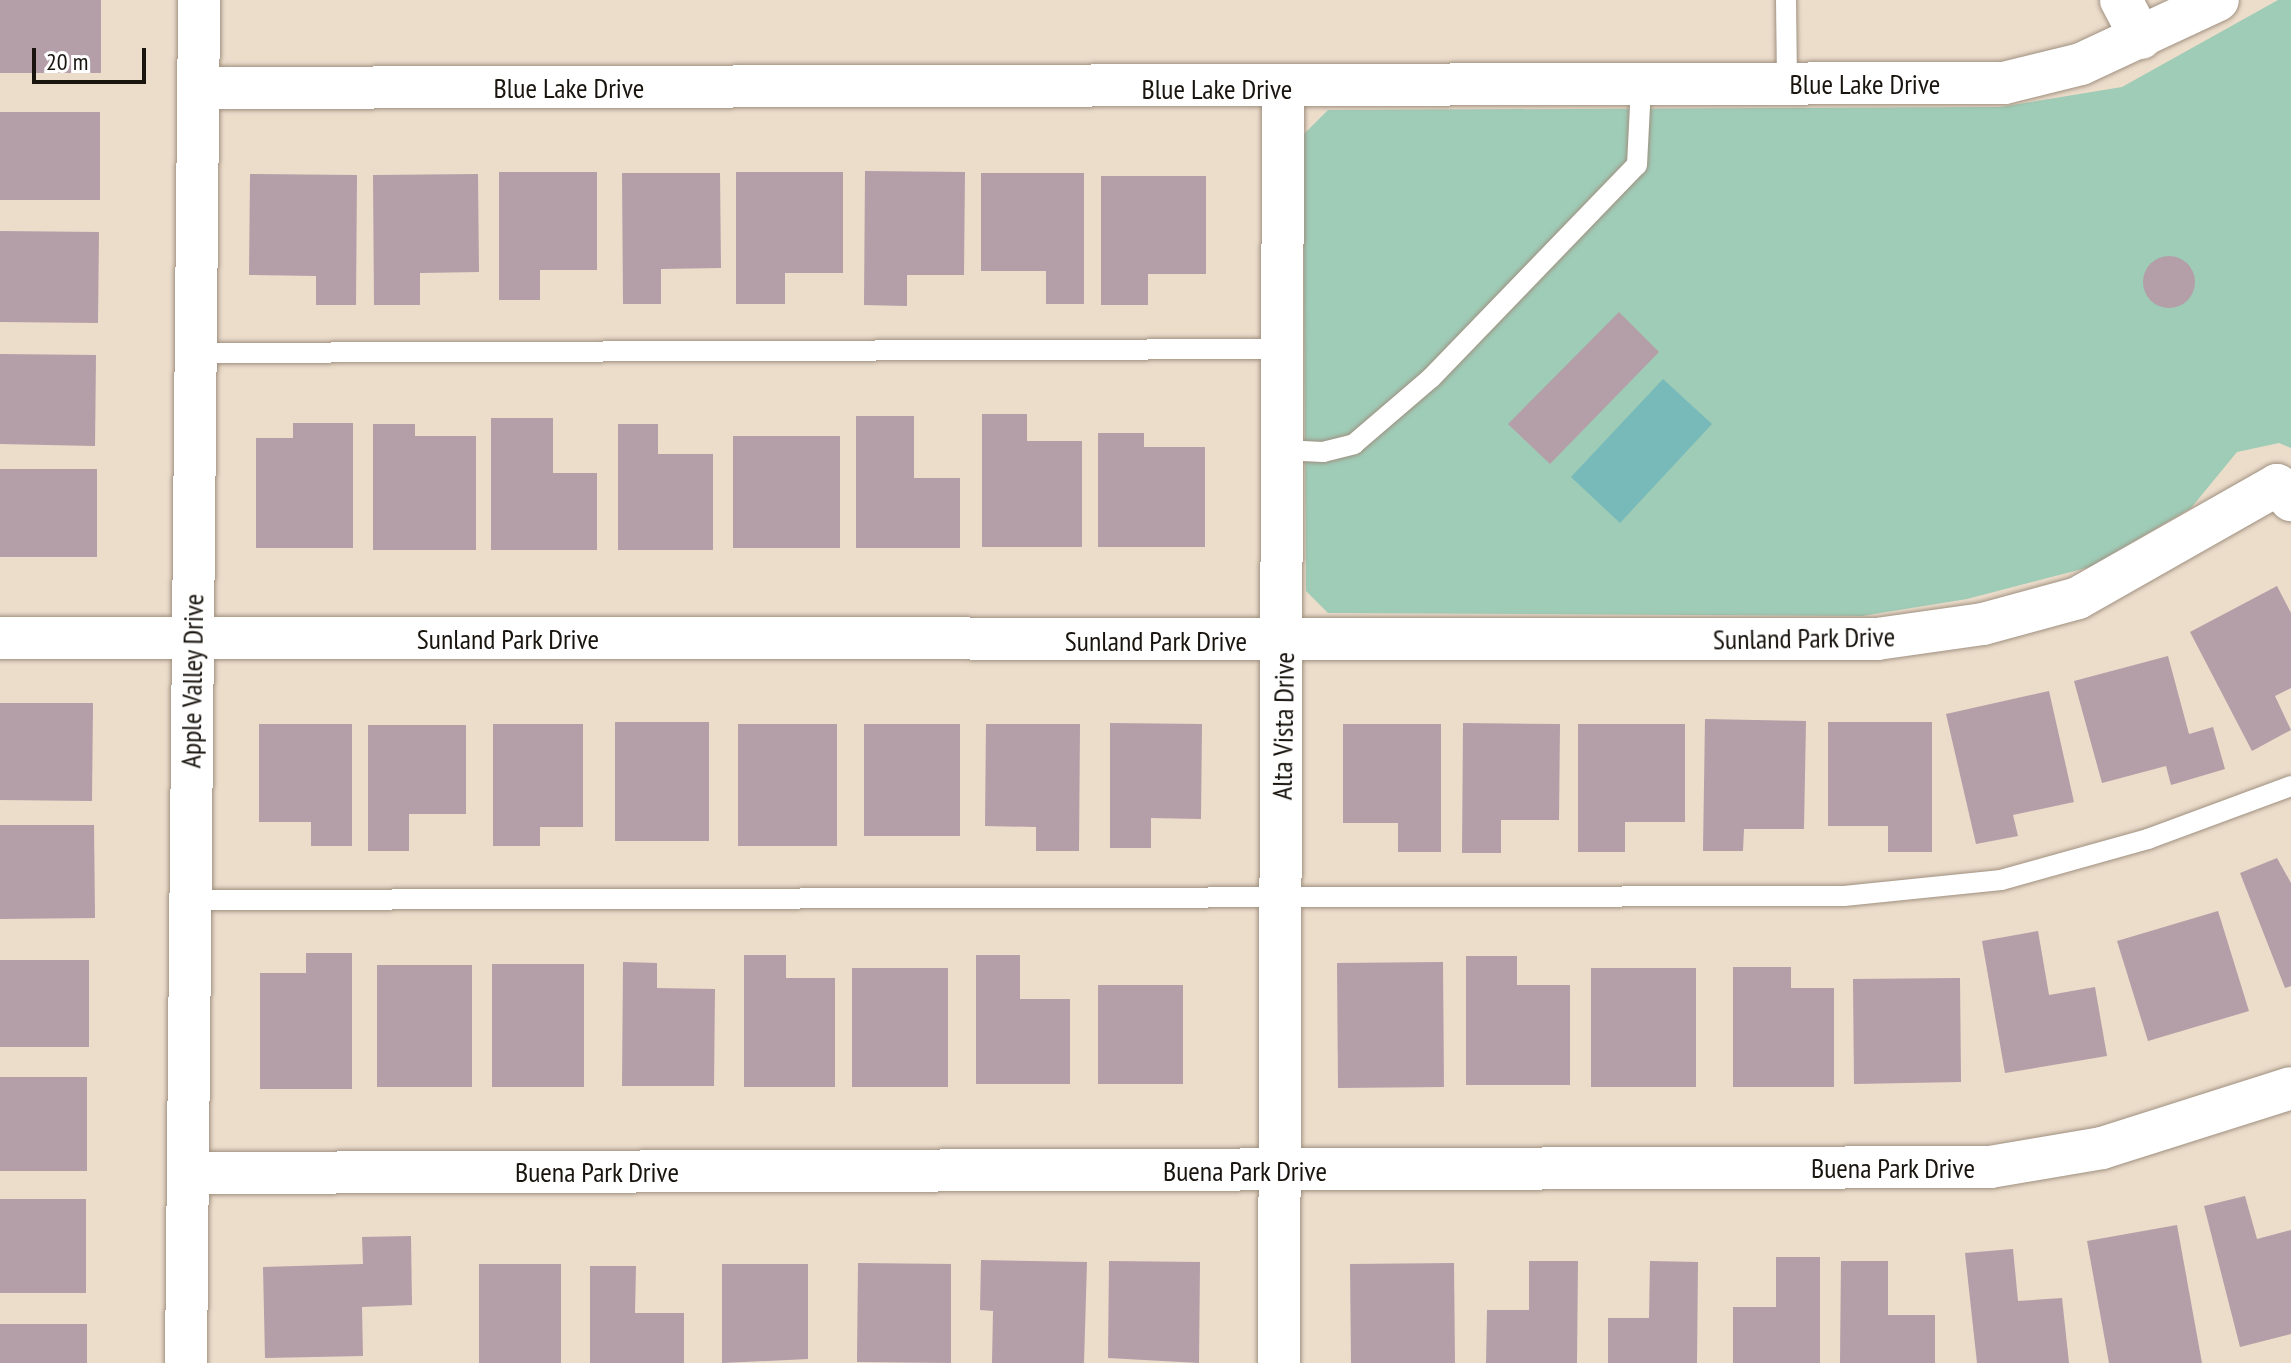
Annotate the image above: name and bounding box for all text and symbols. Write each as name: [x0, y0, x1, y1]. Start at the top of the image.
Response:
scale bar: [36, 32, 150, 82]
text: 20 m: [46, 46, 88, 77]
street label: Blue Lake Drive: [1790, 67, 1940, 101]
street label: Blue Lake Drive: [494, 71, 644, 105]
street label: Blue Lake Drive: [1142, 72, 1292, 106]
street label: Apple Valley Drive: [174, 593, 210, 769]
street label: Sunland Park Drive: [1712, 620, 1896, 656]
street label: Sunland Park Drive: [417, 622, 599, 656]
street label: Sunland Park Drive: [1065, 624, 1247, 658]
street label: Alta Vista Drive: [1265, 651, 1301, 801]
street label: Buena Park Drive: [1811, 1151, 1975, 1185]
street label: Buena Park Drive: [1163, 1154, 1327, 1188]
street label: Buena Park Drive: [515, 1155, 679, 1189]

